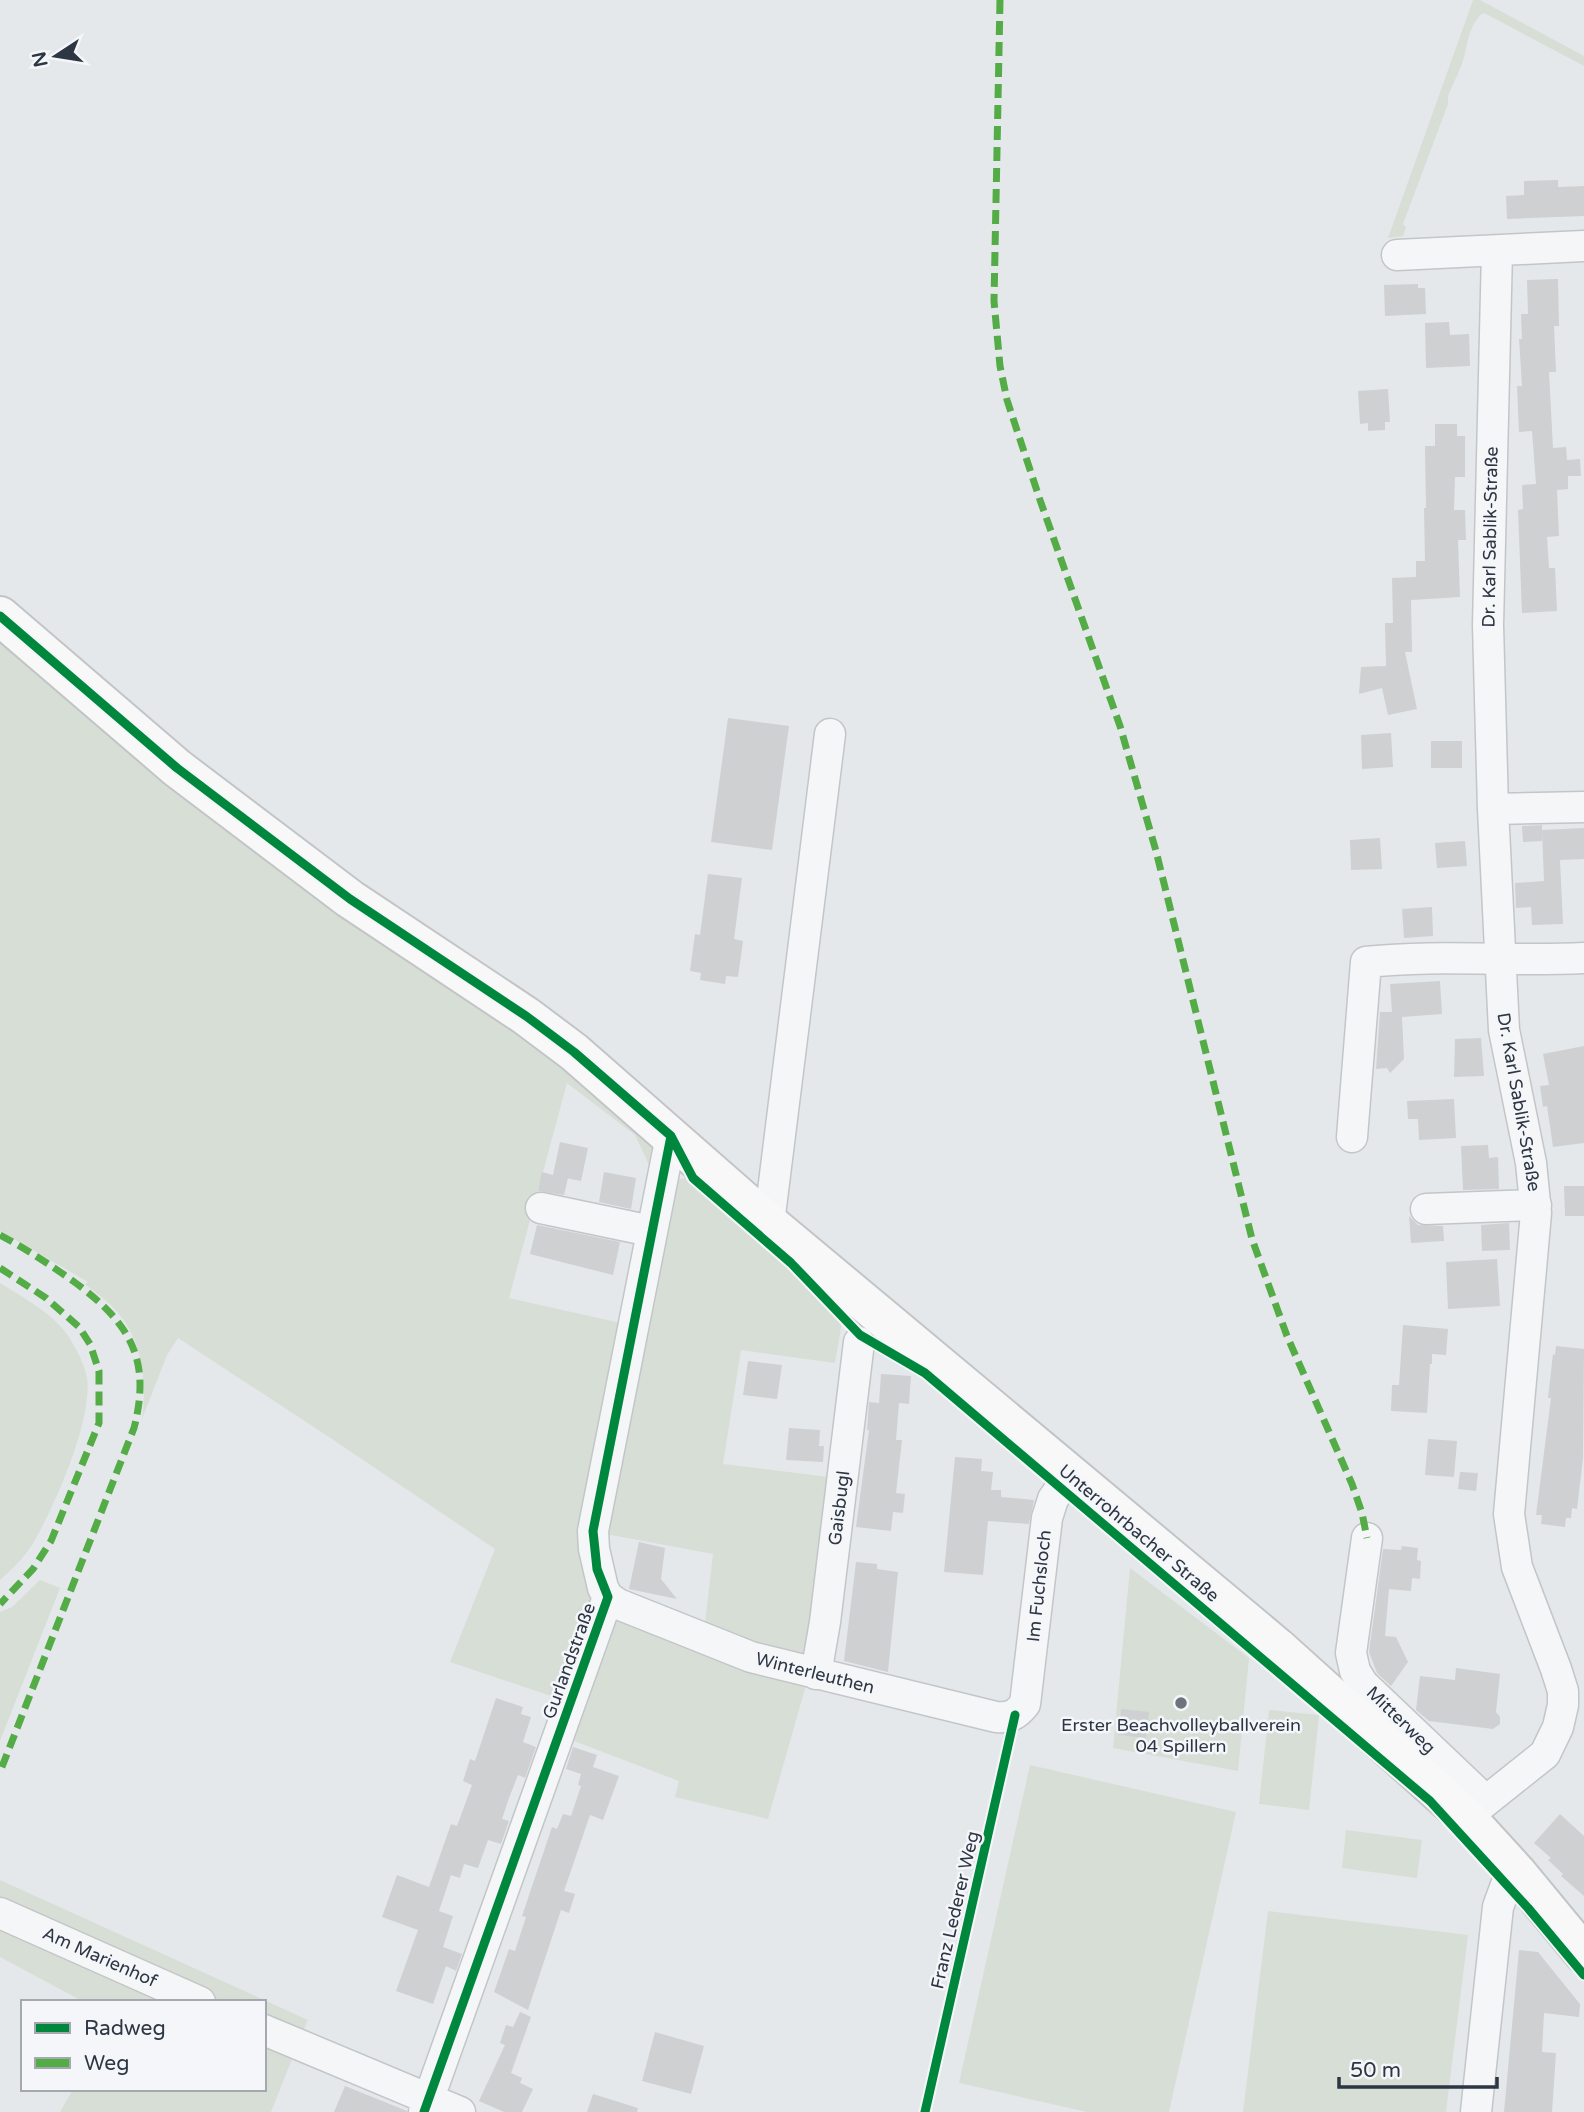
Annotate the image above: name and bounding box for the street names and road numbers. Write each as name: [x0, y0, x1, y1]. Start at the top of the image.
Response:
street label: Dr. Karl Sablik-Straße: [1477, 446, 1503, 628]
street label: Dr. Karl Sablik-Straße: [1492, 1011, 1546, 1193]
street label: Unterrohrbacher Straße: [1054, 1459, 1224, 1607]
street label: Gaisbugl: [824, 1469, 854, 1547]
street label: Im Fuchsloch: [1022, 1529, 1056, 1643]
street label: Gurlandstraße: [538, 1600, 600, 1722]
street label: Winterleuthen: [753, 1648, 877, 1698]
street label: Mitterweg: [1362, 1681, 1440, 1759]
street label: Franz Lederer Weg: [926, 1829, 984, 1991]
street label: Am Marienhof: [39, 1922, 161, 1992]

